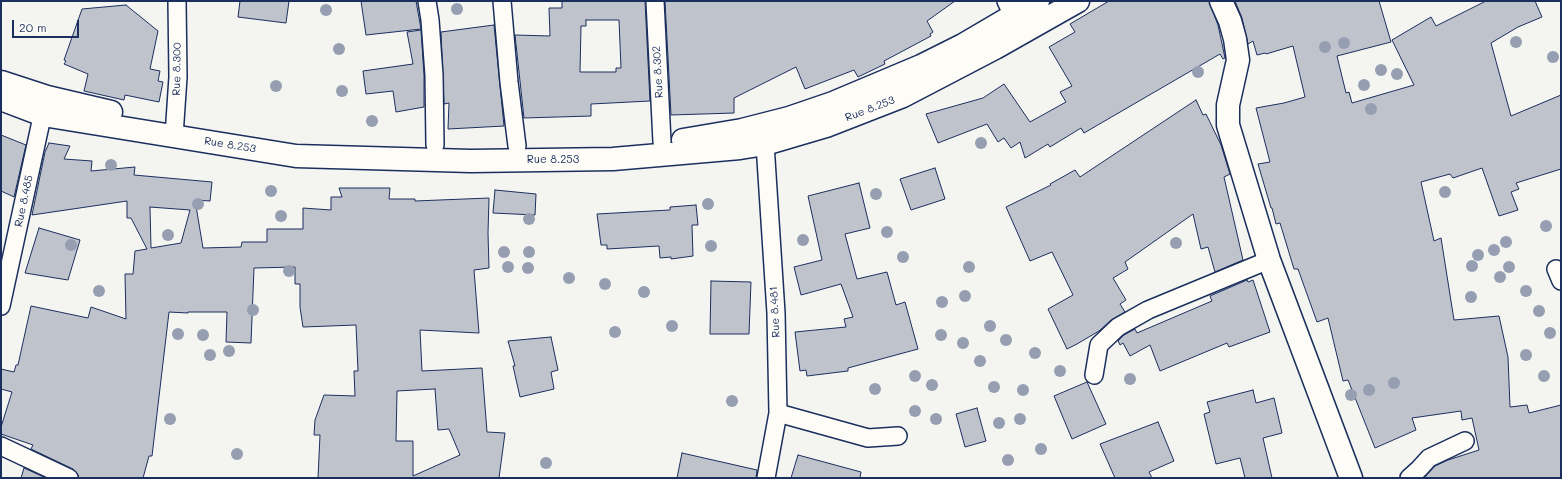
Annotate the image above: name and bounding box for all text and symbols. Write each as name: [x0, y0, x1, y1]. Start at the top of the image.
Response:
scale bar: [14, 12, 81, 38]
text: 20 m: [19, 19, 47, 35]
street label: Rue 8.300: [170, 42, 184, 96]
street label: Rue 8.302: [650, 45, 666, 99]
street label: Rue 8.253: [843, 93, 897, 125]
street label: Rue 8.253: [203, 134, 257, 156]
street label: Rue 8.253: [527, 153, 579, 167]
street label: Rue 8.485: [12, 174, 36, 228]
street label: Rue 8.481: [767, 286, 783, 338]

